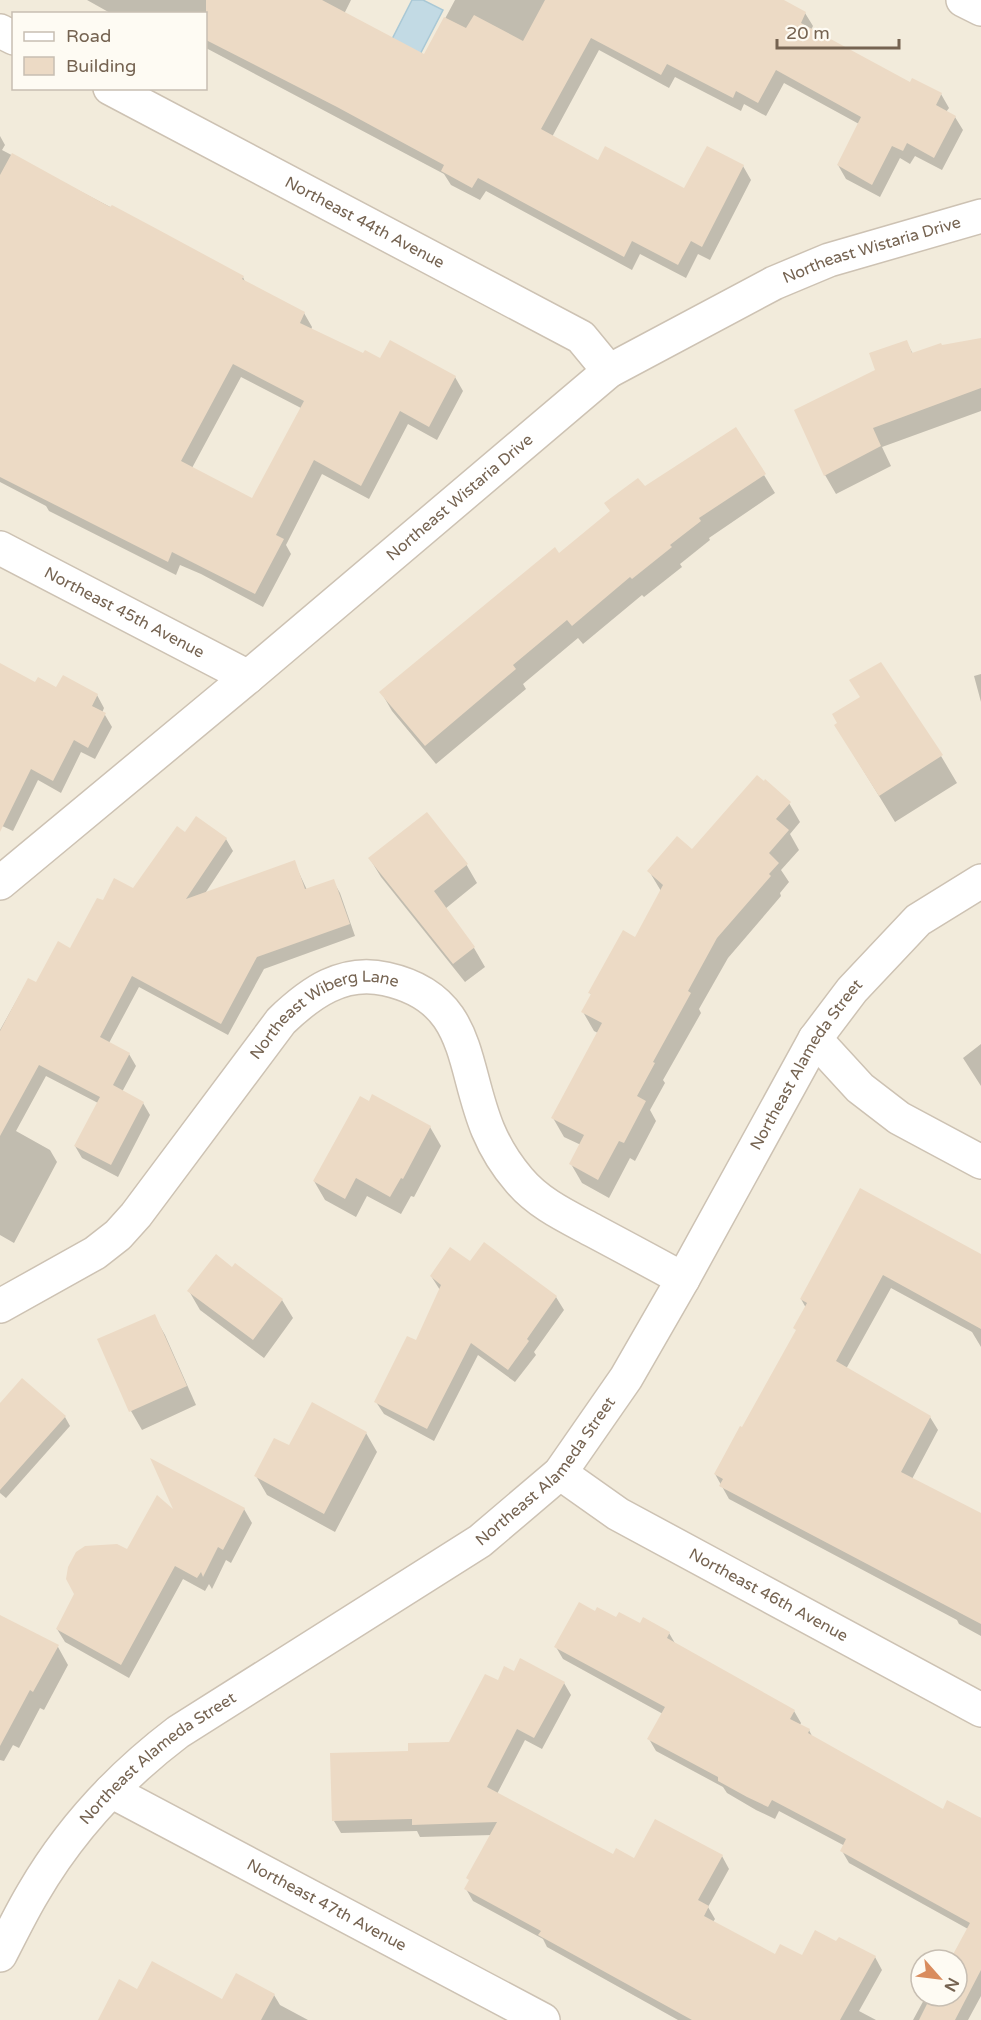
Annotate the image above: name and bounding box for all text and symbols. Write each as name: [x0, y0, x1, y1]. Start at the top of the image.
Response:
legend: [12, 12, 207, 90]
scale bar: [777, 12, 898, 50]
text: 20 m: [786, 22, 830, 44]
text: Road: [66, 25, 111, 47]
text: Building: [66, 55, 136, 77]
street label: Northeast 44th Avenue: [281, 172, 448, 273]
street label: Northeast Wistaria Drive: [780, 212, 963, 288]
street label: Northeast Wistaria Drive: [382, 430, 537, 565]
street label: Northeast 45th Avenue: [41, 563, 208, 663]
street label: Northeast Wiberg Lane: [246, 967, 401, 1063]
street label: Northeast Alameda Street: [746, 975, 867, 1154]
street label: Northeast Alameda Street: [472, 1393, 620, 1550]
street label: Northeast 46th Avenue: [685, 1544, 851, 1646]
street label: Northeast Alameda Street: [75, 1688, 240, 1829]
street label: Northeast 47th Avenue: [243, 1855, 410, 1956]
north arrow: [909, 1948, 969, 2008]
text: N: [940, 1974, 963, 1995]

